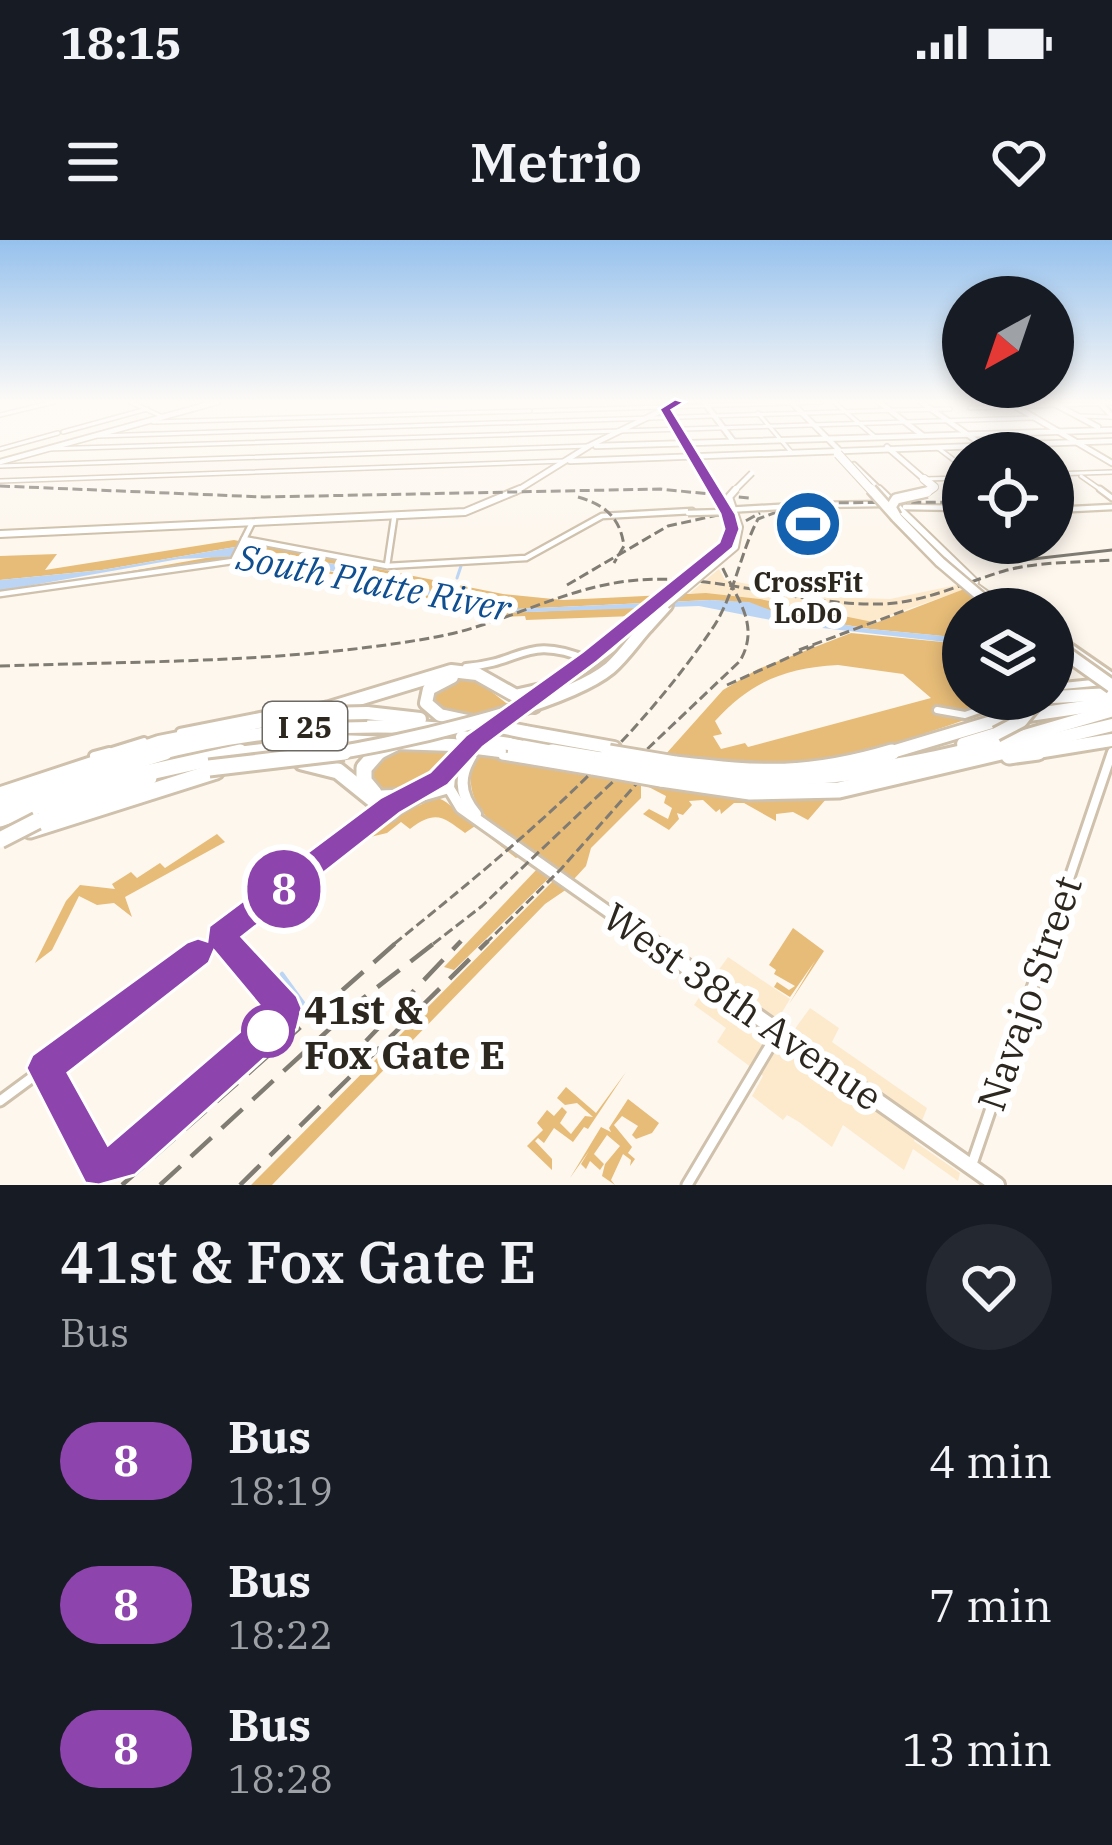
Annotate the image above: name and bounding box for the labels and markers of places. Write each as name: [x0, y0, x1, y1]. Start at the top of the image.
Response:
sports icon: CrossFit LoDo: [773, 489, 843, 559]
place label: CrossFit LoDo: [753, 564, 863, 630]
place label: 41st & Fox Gate E: [304, 984, 505, 1080]
marker: 41st & Fox Gate E: [243, 1006, 293, 1056]

